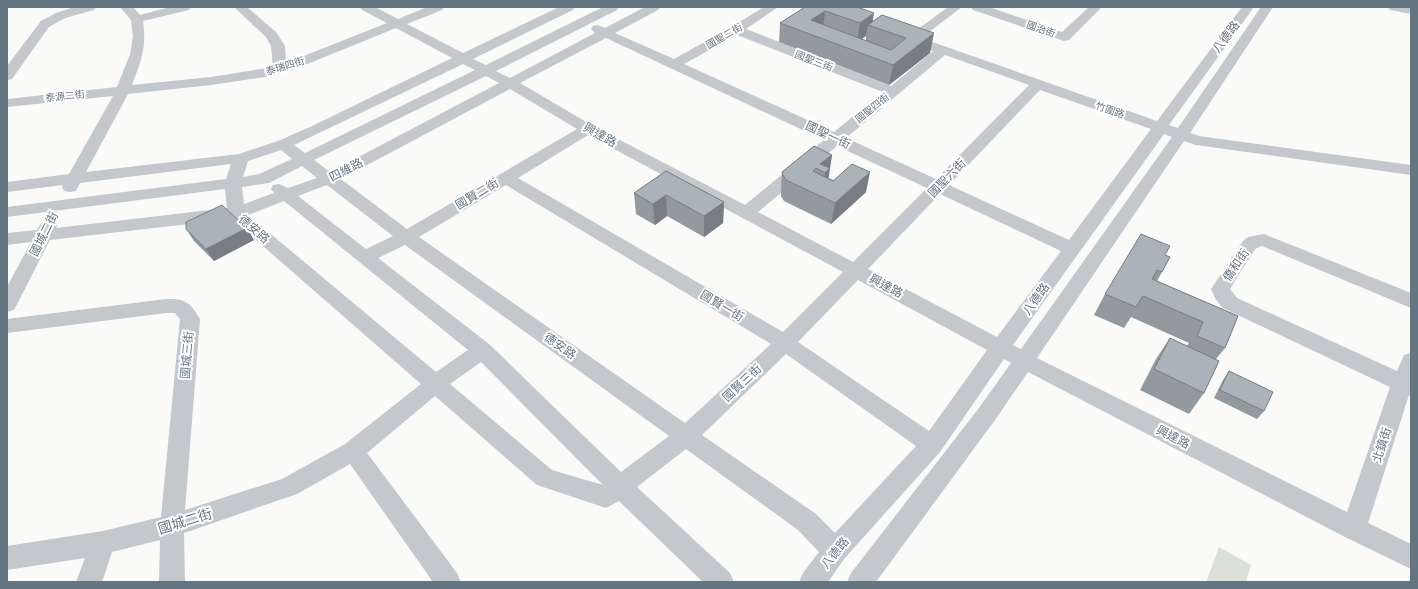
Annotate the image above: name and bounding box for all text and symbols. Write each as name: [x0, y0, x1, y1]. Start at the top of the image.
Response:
street label: 八德路: [1210, 18, 1242, 56]
street label: 國治街: [1025, 19, 1057, 39]
street label: 國聖二街: [704, 21, 744, 51]
street label: 國聖三街: [793, 49, 835, 73]
street label: 泰瑞四街: [264, 55, 306, 77]
street label: 泰源二街: [45, 88, 85, 104]
street label: 國聖四街: [853, 91, 891, 125]
street label: 竹圍路: [1094, 100, 1126, 120]
street label: 國聖一街: [803, 119, 853, 151]
street label: 興達路: [581, 120, 619, 150]
street label: 四維路: [327, 156, 365, 184]
street label: 國聖六街: [925, 156, 969, 200]
street label: 國賢二街: [453, 176, 501, 212]
street label: 國城二街: [27, 209, 61, 259]
street label: 德安路: [236, 212, 272, 246]
street label: 僑和街: [1220, 246, 1252, 284]
street label: 興達路: [867, 271, 905, 301]
street label: 八德路: [1020, 280, 1052, 318]
street label: 國賢一街: [698, 288, 746, 324]
street label: 國城三街: [178, 330, 196, 380]
street label: 德安路: [541, 330, 579, 362]
street label: 國賢三街: [720, 362, 764, 404]
street label: 興達路: [1154, 423, 1192, 451]
street label: 北鎮街: [1370, 426, 1394, 464]
street label: 國城二街: [156, 505, 214, 537]
street label: 八德路: [818, 535, 852, 571]

